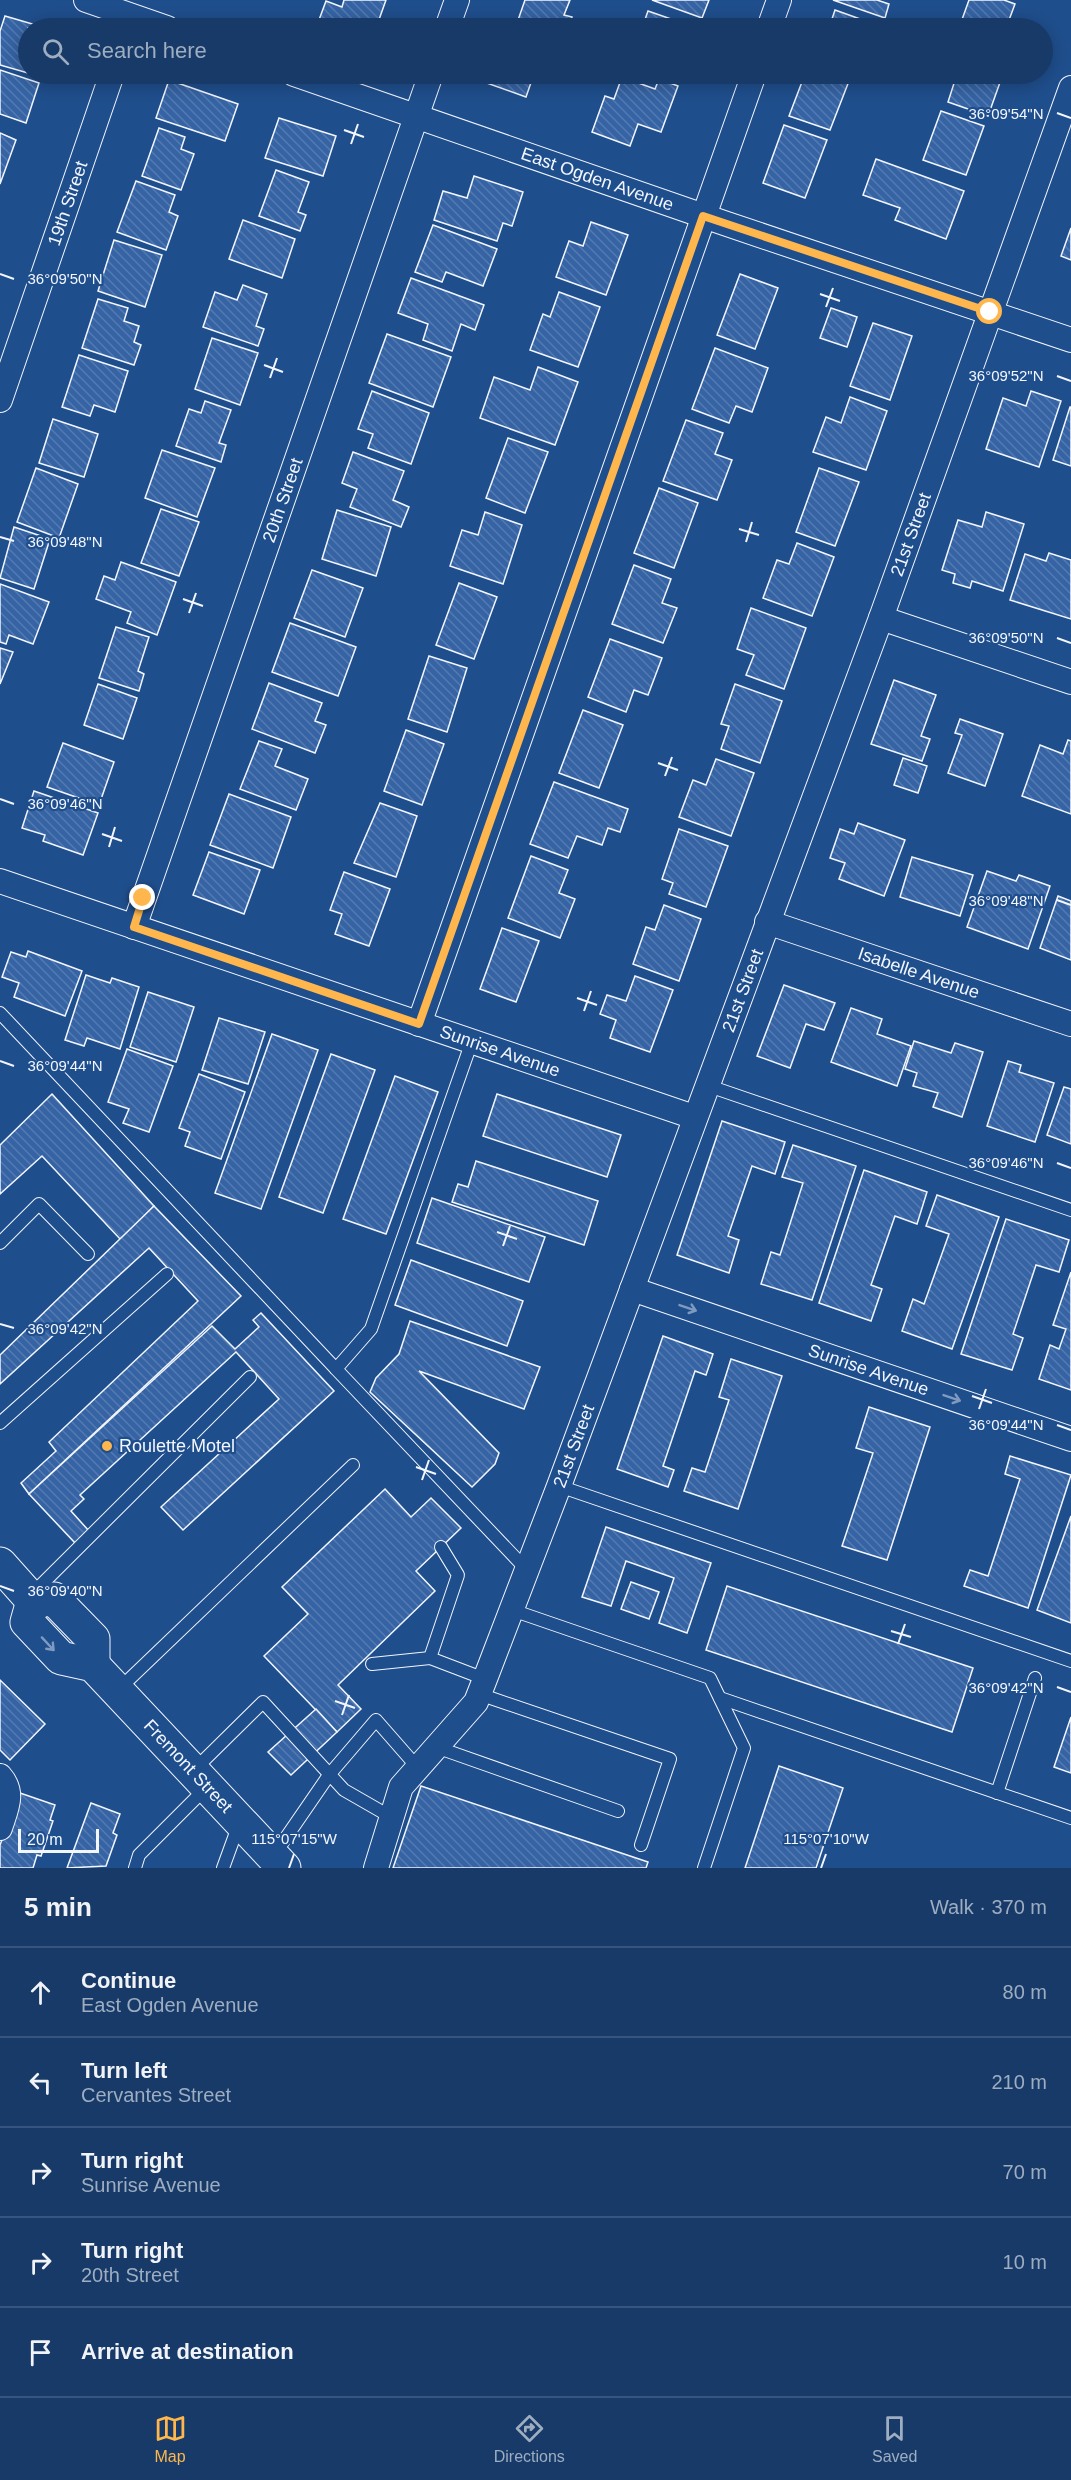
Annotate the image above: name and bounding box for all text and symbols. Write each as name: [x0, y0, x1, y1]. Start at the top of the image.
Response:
search box: [18, 18, 1053, 84]
icon: search: [39, 35, 72, 68]
text: Search here: [87, 38, 207, 63]
text: 36°09'54"N: [968, 105, 1044, 122]
street label: East Ogden Avenue: [518, 143, 676, 215]
street label: 19th Street: [44, 158, 91, 248]
text: 36°09'50"N: [27, 270, 103, 287]
route start: [976, 298, 1002, 324]
text: 36°09'52"N: [968, 367, 1044, 384]
street label: 20th Street: [259, 455, 307, 545]
street label: 21st Street: [887, 490, 935, 579]
text: 36°09'48"N: [27, 533, 103, 550]
text: 36°09'50"N: [968, 629, 1044, 646]
text: 36°09'46"N: [27, 795, 103, 812]
route end: [129, 884, 155, 910]
text: 36°09'48"N: [968, 892, 1044, 909]
street label: Isabelle Avenue: [855, 943, 982, 1003]
street label: 21st Street: [718, 946, 767, 1035]
street label: Sunrise Avenue: [437, 1021, 563, 1081]
text: 36°09'44"N: [27, 1057, 103, 1074]
text: 36°09'46"N: [968, 1154, 1044, 1171]
one-way arrow: [678, 1303, 697, 1314]
text: 36°09'42"N: [27, 1320, 103, 1337]
street label: Sunrise Avenue: [806, 1340, 931, 1400]
one-way arrow: [942, 1393, 961, 1404]
street label: 21st Street: [549, 1402, 598, 1491]
text: 36°09'44"N: [968, 1416, 1044, 1433]
place label: Roulette Motel: [119, 1436, 235, 1456]
marker: Roulette Motel: [100, 1439, 114, 1453]
text: 36°09'40"N: [27, 1582, 103, 1599]
one-way arrow: [41, 1636, 55, 1651]
text: 36°09'42"N: [968, 1679, 1044, 1696]
street label: Fremont Street: [140, 1716, 237, 1817]
scale bar: [18, 1826, 99, 1854]
text: 115°07'15"W: [251, 1830, 338, 1847]
text: 115°07'10"W: [783, 1830, 870, 1847]
text: 20 m: [27, 1831, 63, 1848]
text: 5 min: [24, 1892, 92, 1922]
text: Walk · 370 m: [930, 1896, 1047, 1918]
text: Continue: [81, 1968, 176, 1993]
icon: ahead: [24, 1976, 57, 2009]
text: 80 m: [1003, 1981, 1047, 2003]
text: East Ogden Avenue: [81, 1994, 259, 2016]
text: Turn left: [81, 2058, 167, 2083]
icon: left: [24, 2066, 57, 2099]
text: 210 m: [991, 2071, 1047, 2093]
text: Cervantes Street: [81, 2084, 231, 2106]
text: Turn right: [81, 2148, 183, 2173]
icon: right: [24, 2156, 57, 2189]
text: 70 m: [1003, 2161, 1047, 2183]
text: Sunrise Avenue: [81, 2174, 221, 2196]
text: Turn right: [81, 2238, 183, 2263]
icon: right: [24, 2246, 57, 2279]
text: 10 m: [1003, 2251, 1047, 2273]
text: 20th Street: [81, 2264, 179, 2286]
icon: arrive: [24, 2336, 57, 2369]
text: Arrive at destination: [81, 2339, 294, 2364]
tab: Map: [154, 2412, 187, 2466]
tab: Directions: [494, 2412, 565, 2466]
tab: Saved: [872, 2412, 917, 2466]

